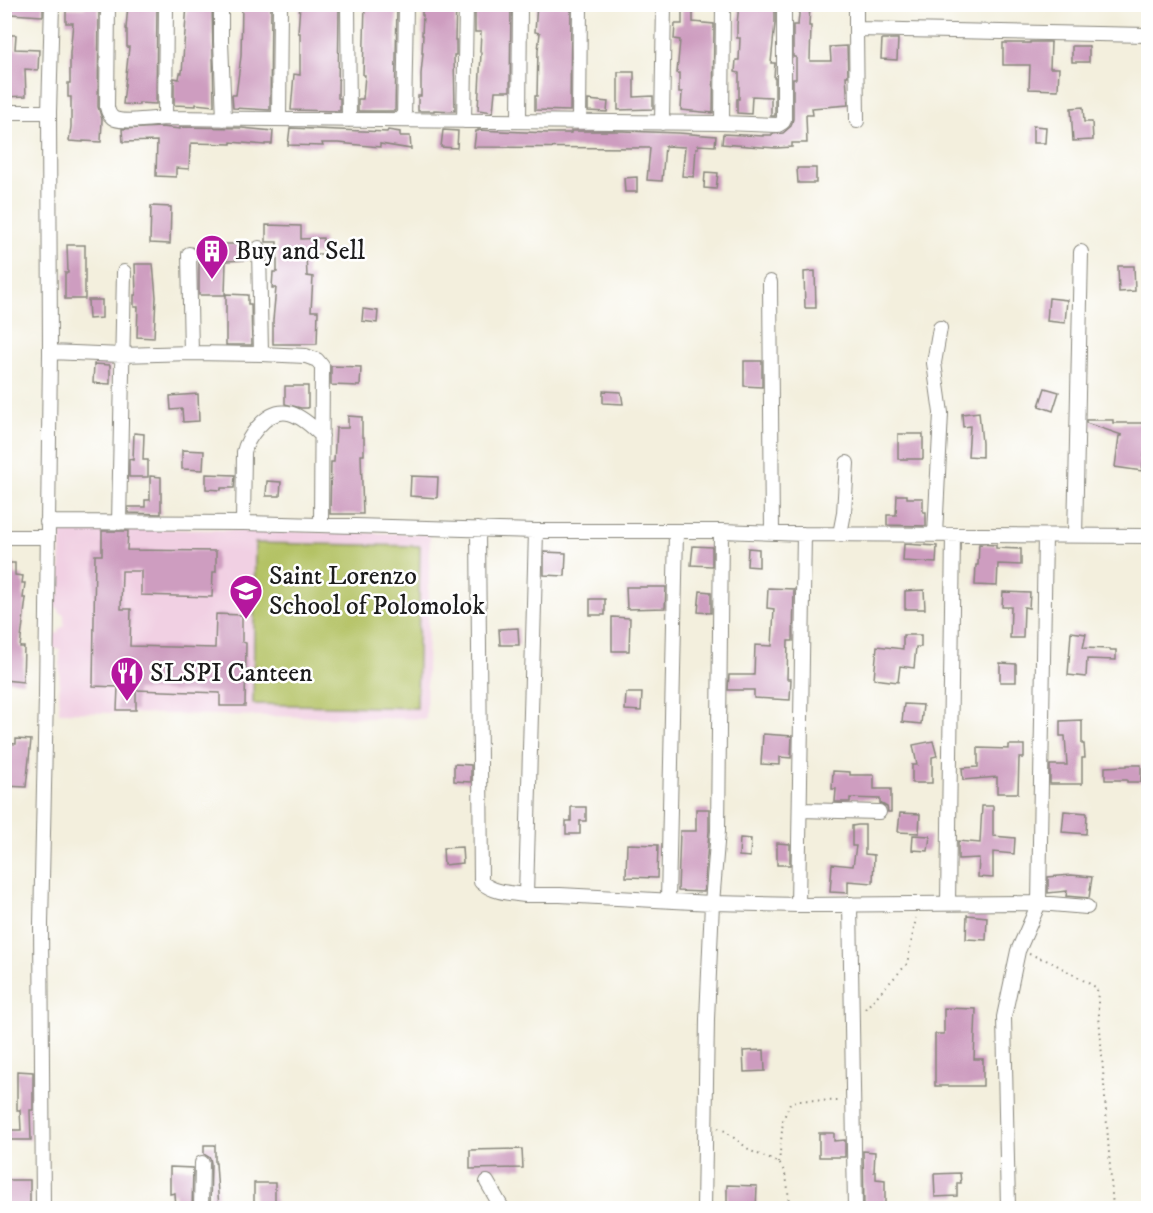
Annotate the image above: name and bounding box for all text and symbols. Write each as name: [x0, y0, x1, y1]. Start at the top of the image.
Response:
building icon: Buy and Sell: [194, 233, 230, 280]
place label: Buy and Sell: [235, 235, 365, 268]
place label: Saint Lorenzo School of Polomolok: [269, 560, 485, 623]
school or university icon: Saint Lorenzo School of Polomolok: [228, 573, 264, 620]
restaurant icon: SLSPI Canteen: [109, 655, 145, 702]
place label: SLSPI Canteen: [150, 657, 313, 690]

